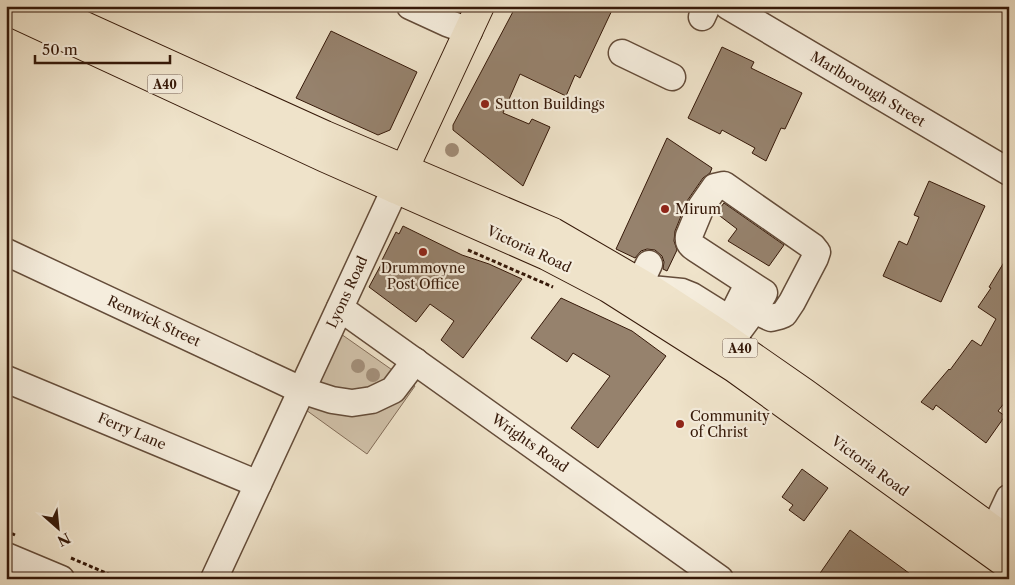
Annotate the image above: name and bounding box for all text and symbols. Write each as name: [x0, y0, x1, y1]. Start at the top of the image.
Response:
scale bar: [35, 32, 170, 64]
text: 50 m: [42, 40, 78, 59]
street label: Marlborough Street: [807, 48, 929, 130]
road number: A40: [148, 74, 182, 94]
place label: Sutton Buildings: [495, 95, 605, 113]
marker: Sutton Buildings: [479, 98, 491, 110]
place label: Mirum: [675, 200, 721, 218]
marker: Mirum: [659, 203, 671, 215]
street label: Victoria Road: [483, 221, 574, 277]
marker: Drummoyne Post Office: [417, 246, 429, 258]
street label: Lyons Road: [322, 253, 372, 331]
place label: Drummoyne Post Office: [381, 259, 465, 293]
street label: Renwick Street: [105, 292, 204, 350]
road number: A40: [722, 338, 758, 358]
place label: Community of Christ: [690, 407, 770, 441]
street label: Ferry Lane: [95, 409, 169, 453]
street label: Wrights Road: [487, 409, 572, 476]
marker: Community of Christ: [674, 418, 686, 430]
street label: Victoria Road: [827, 431, 912, 500]
north arrow: [32, 502, 82, 552]
text: N: [54, 529, 73, 550]

